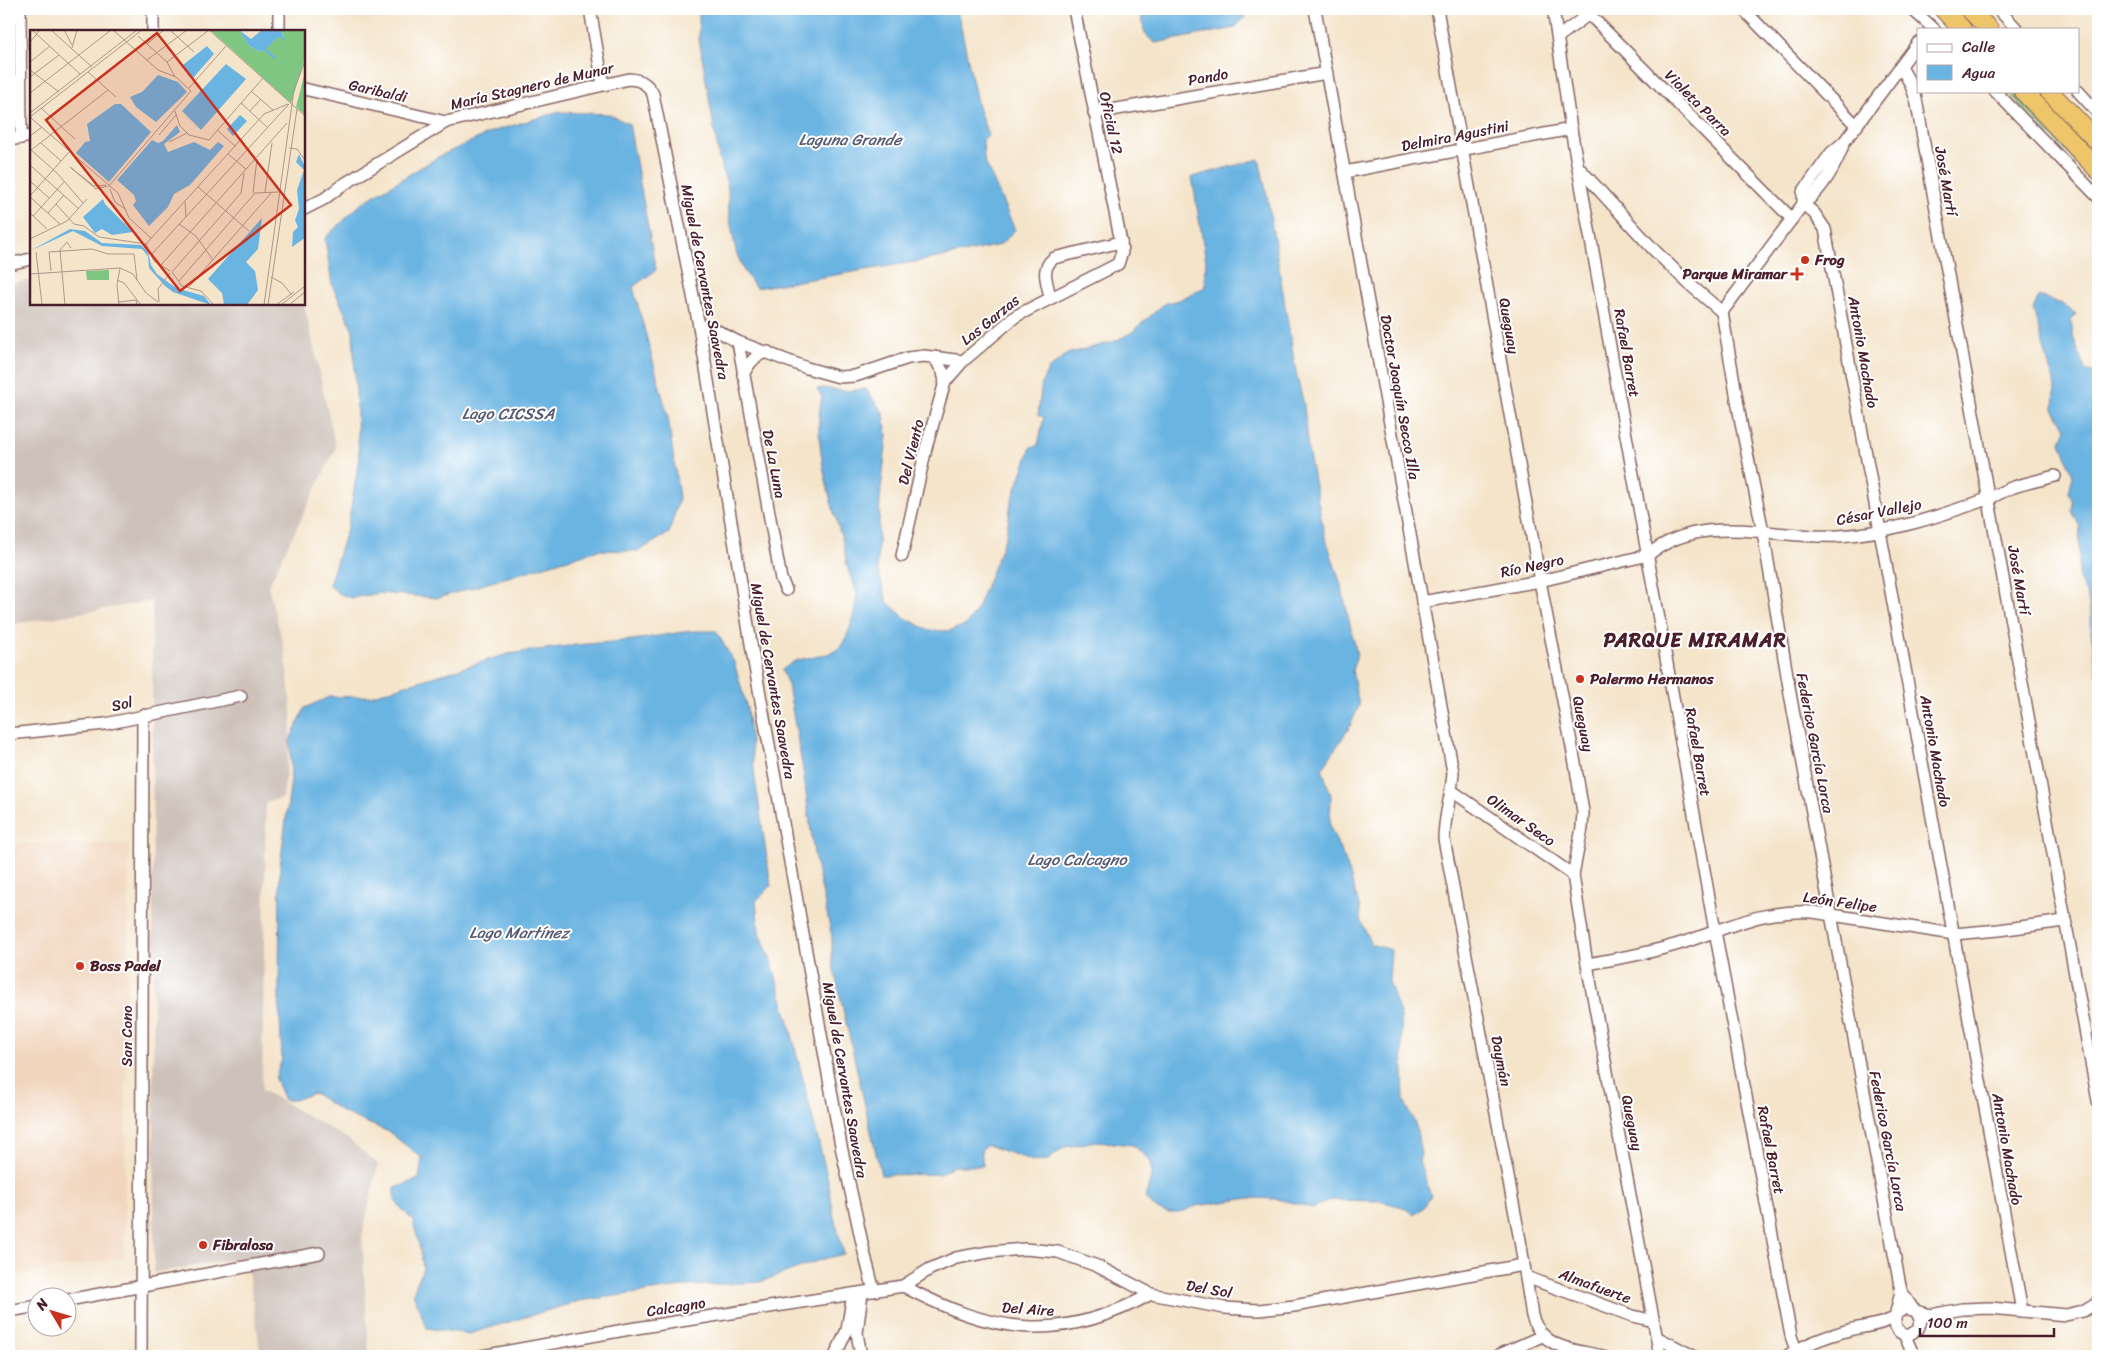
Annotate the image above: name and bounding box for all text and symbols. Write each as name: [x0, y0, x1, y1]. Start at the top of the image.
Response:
legend: [1917, 28, 2080, 92]
inset map: [30, 30, 305, 305]
text: Calle: [1962, 34, 1995, 60]
street label: María Stagnero de Munar: [448, 54, 617, 117]
text: Agua: [1961, 60, 1995, 86]
street label: Pando: [1186, 61, 1230, 93]
street label: Violeta Parra: [1658, 63, 1738, 143]
street label: Garibaldi: [346, 72, 411, 110]
street label: Oficial 12: [1092, 89, 1130, 157]
street label: Delmira Agustini: [1399, 113, 1512, 159]
water label: Laguna Grande: [799, 125, 903, 154]
street label: José Martí: [1927, 143, 1965, 219]
street label: Miguel de Cervantes Saavedra: [673, 182, 737, 382]
place label: Frog: [1814, 247, 1845, 273]
marker: Frog: [1799, 254, 1811, 266]
place label: Parque Miramar: [1682, 261, 1789, 287]
marker: Parque Miramar: [1791, 268, 1803, 280]
street label: Las Garzas: [955, 288, 1025, 352]
street label: Antonio Machado: [1840, 293, 1886, 411]
street label: Queguay: [1491, 296, 1527, 356]
street label: Rafael Barret: [1606, 307, 1648, 400]
street label: Doctor Joaquín Secco Illa: [1373, 313, 1427, 482]
water label: Lago CICSSA: [462, 399, 556, 428]
street label: Del Viento: [890, 416, 932, 488]
street label: De La Luna: [755, 427, 793, 501]
street label: César Vallejo: [1834, 491, 1924, 533]
street label: José Martí: [2000, 542, 2038, 618]
street label: Río Negro: [1498, 546, 1567, 585]
street label: Miguel de Cervantes Saavedra: [743, 581, 803, 782]
district label: PARQUE MIRAMAR: [1603, 623, 1787, 658]
place label: Palermo Hermanos: [1590, 666, 1715, 692]
street label: Federico García Lorca: [1789, 671, 1841, 816]
marker: Palermo Hermanos: [1574, 673, 1586, 685]
street label: Sol: [109, 689, 136, 719]
street label: Antonio Machado: [1912, 692, 1958, 810]
street label: Queguay: [1565, 694, 1601, 754]
street label: Rafael Barret: [1677, 706, 1719, 799]
street label: Olimar Seco: [1481, 787, 1561, 854]
water label: Lago Calcagno: [1027, 845, 1127, 874]
street label: León Felipe: [1801, 884, 1879, 920]
water label: Lago Martínez: [469, 918, 571, 947]
place label: Boss Padel: [90, 953, 161, 979]
marker: Boss Padel: [74, 960, 86, 972]
street label: Miguel de Cervantes Saavedra: [815, 980, 875, 1181]
street label: San Cono: [114, 1005, 140, 1067]
street label: Daymán: [1483, 1033, 1519, 1089]
street label: Federico García Lorca: [1862, 1069, 1914, 1214]
street label: Antonio Machado: [1984, 1090, 2030, 1208]
street label: Queguay: [1614, 1093, 1650, 1153]
street label: Rafael Barret: [1750, 1103, 1792, 1197]
place label: Fibralosa: [212, 1232, 274, 1258]
marker: Fibralosa: [197, 1239, 209, 1251]
street label: Almafuerte: [1554, 1261, 1635, 1311]
street label: Del Sol: [1184, 1272, 1235, 1306]
north arrow: [28, 1288, 78, 1338]
street label: Calcagno: [645, 1289, 708, 1324]
text: N: [29, 1293, 55, 1317]
street label: Del Aire: [1001, 1294, 1055, 1324]
scale bar: [1920, 1305, 2053, 1337]
text: 100 m: [1927, 1310, 1968, 1336]

